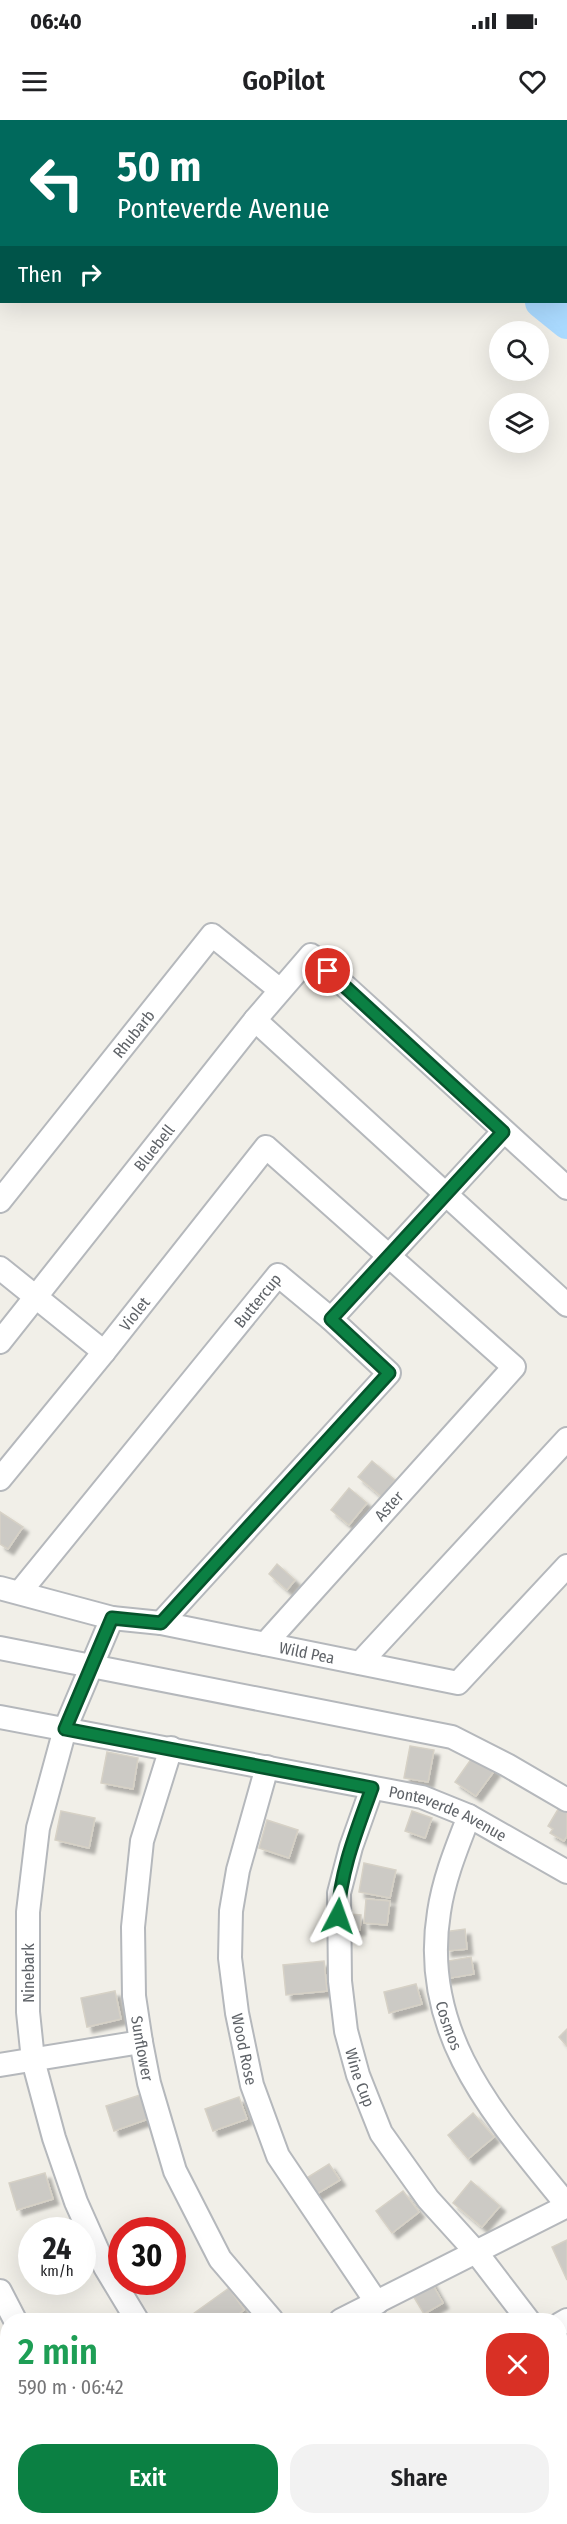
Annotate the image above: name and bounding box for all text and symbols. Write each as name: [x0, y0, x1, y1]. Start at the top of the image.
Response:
text: 06:40: [30, 8, 82, 35]
icon: menu: [18, 65, 51, 98]
text: GoPilot: [242, 65, 325, 97]
icon: heart: [516, 65, 549, 98]
text: 50 m: [117, 142, 201, 192]
icon: left: [18, 144, 96, 222]
text: Ponteverde Avenue: [117, 193, 330, 225]
icon: right: [74, 258, 107, 291]
text: Then: [18, 261, 62, 288]
map controls: [489, 321, 549, 453]
button: search: [489, 321, 549, 381]
button: layers: [489, 393, 549, 453]
pin: [302, 945, 353, 996]
icon: arrive: [311, 954, 344, 987]
street label: Rhubarb: [109, 1006, 158, 1061]
street label: Bluebell: [130, 1120, 178, 1175]
street label: Buttercup: [230, 1270, 285, 1331]
street label: Violet: [115, 1292, 154, 1334]
street label: Aster: [371, 1487, 408, 1525]
street label: Wild Pea: [278, 1638, 336, 1667]
street label: Ponteverde Avenue: [387, 1781, 510, 1845]
position arrow: [306, 1884, 370, 1948]
street label: Ninebark: [19, 1943, 38, 2003]
street label: Cosmos: [432, 1999, 466, 2053]
street label: Wood Rose: [228, 2012, 261, 2087]
street label: Sunflower: [128, 2015, 158, 2083]
street label: Wine Cup: [342, 2046, 379, 2109]
speed limit sign: 30: [108, 2217, 186, 2295]
text: 24: [43, 2231, 71, 2267]
text: km/h: [40, 2262, 74, 2280]
text: 2 min: [18, 2330, 98, 2374]
button: close: [486, 2333, 549, 2396]
text: 590 m · 06:42: [18, 2375, 123, 2399]
button: Exit: [18, 2444, 278, 2513]
button: Share: [290, 2444, 549, 2513]

